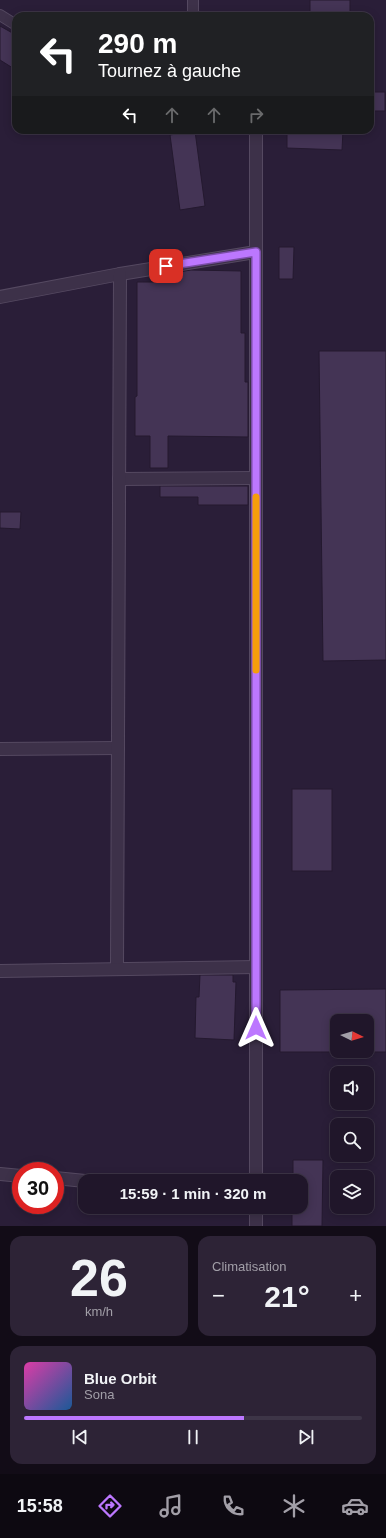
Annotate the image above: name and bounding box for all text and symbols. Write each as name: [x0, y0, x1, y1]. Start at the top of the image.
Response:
icon: left: [32, 28, 84, 80]
text: 290 m: [98, 28, 177, 59]
text: Tournez à gauche: [98, 61, 241, 81]
icon: left: [119, 104, 141, 126]
icon: ahead: [161, 104, 183, 126]
icon: ahead: [203, 104, 225, 126]
icon: right: [245, 104, 267, 126]
pin: [149, 249, 183, 283]
icon: arrive: [155, 255, 177, 277]
position arrow: [235, 1007, 277, 1049]
north arrow: [330, 1014, 374, 1058]
map controls: [330, 1014, 374, 1214]
button: sound: [330, 1066, 374, 1110]
button: search: [330, 1118, 374, 1162]
speed limit sign: 30: [12, 1162, 64, 1214]
button: layers: [330, 1170, 374, 1214]
text: 15:59 · 1 min · 320 m: [120, 1185, 266, 1202]
text: 26: [70, 1249, 128, 1307]
text: Climatisation: [212, 1259, 286, 1274]
text: 21°: [264, 1280, 310, 1313]
text: −: [212, 1283, 225, 1308]
text: +: [349, 1283, 362, 1308]
text: km/h: [85, 1304, 113, 1319]
text: Blue Orbit: [84, 1370, 157, 1387]
text: Sona: [84, 1387, 114, 1402]
icon: previous: [69, 1426, 91, 1448]
icon: pause: [182, 1426, 204, 1448]
icon: next: [295, 1426, 317, 1448]
icon: directions: [96, 1492, 124, 1520]
icon: music: [157, 1492, 185, 1520]
icon: phone: [219, 1492, 247, 1520]
icon: climate: [280, 1492, 308, 1520]
icon: car: [341, 1492, 369, 1520]
text: 15:58: [17, 1496, 63, 1516]

